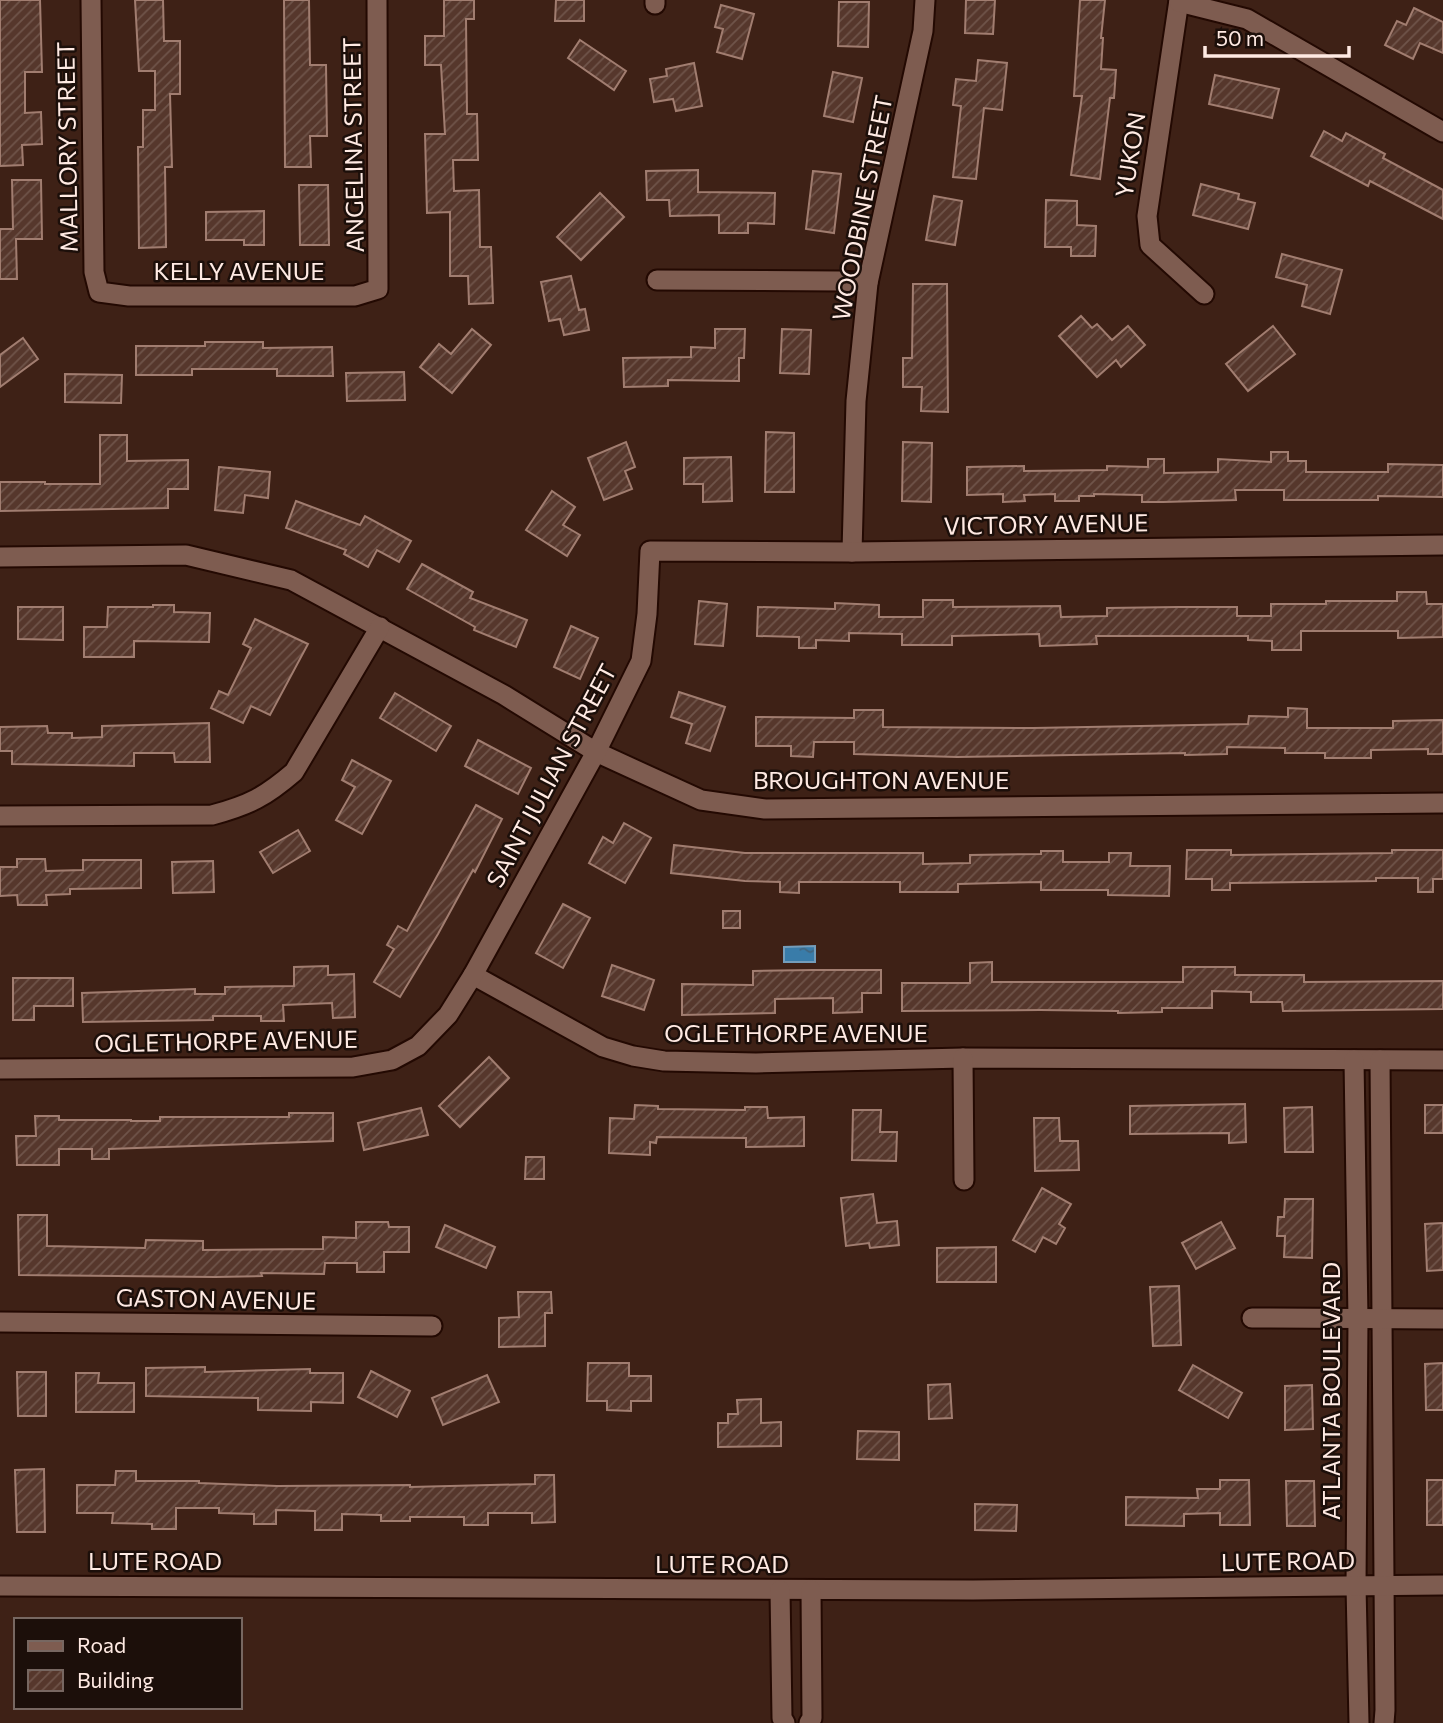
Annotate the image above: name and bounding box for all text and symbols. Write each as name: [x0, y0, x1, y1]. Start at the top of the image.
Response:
scale bar: [1205, 14, 1348, 58]
text: 50 m: [1216, 25, 1264, 50]
street label: ANGELINA STREET: [336, 37, 369, 253]
street label: MALLORY STREET: [50, 41, 83, 253]
street label: WOODBINE STREET: [825, 92, 898, 323]
street label: YUKON: [1108, 110, 1151, 200]
street label: KELLY AVENUE: [154, 256, 324, 285]
street label: VICTORY AVENUE: [943, 507, 1149, 540]
street label: SAINT JULIAN STREET: [479, 659, 622, 892]
street label: BROUGHTON AVENUE: [753, 765, 1009, 794]
street label: OGLETHORPE AVENUE: [664, 1018, 928, 1047]
street label: OGLETHORPE AVENUE: [94, 1024, 358, 1057]
street label: ATLANTA BOULEVARD: [1316, 1262, 1345, 1520]
street label: GASTON AVENUE: [116, 1282, 316, 1315]
street label: LUTE ROAD: [1221, 1545, 1355, 1576]
street label: LUTE ROAD: [88, 1546, 222, 1575]
street label: LUTE ROAD: [655, 1549, 789, 1578]
legend: [14, 1618, 242, 1709]
text: Road: [77, 1632, 126, 1657]
text: Building: [77, 1667, 154, 1692]

